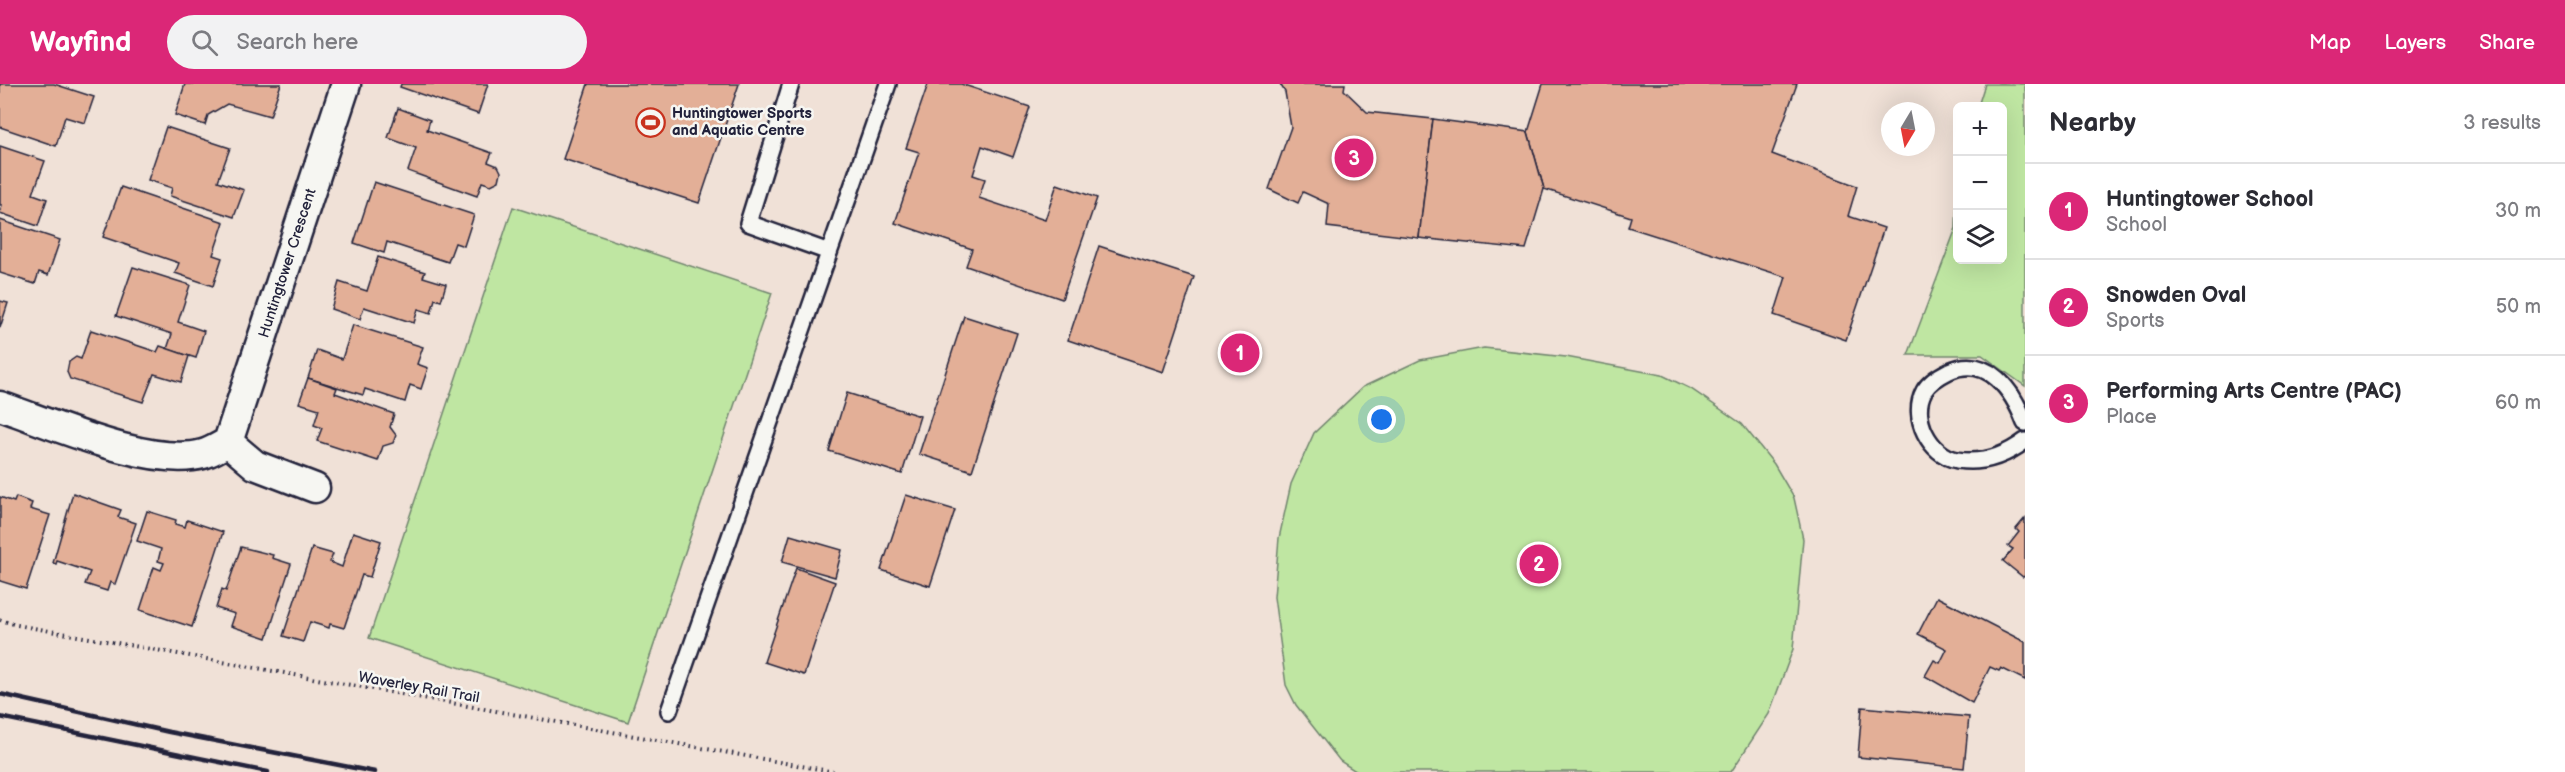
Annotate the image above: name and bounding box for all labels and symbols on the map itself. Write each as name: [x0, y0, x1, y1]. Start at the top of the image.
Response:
north arrow: [1881, 102, 1935, 156]
place label: Huntingtower Sports and Aquatic Centre: [672, 104, 812, 140]
sports icon: Huntingtower Sports and Aquatic Centre: [635, 106, 667, 138]
pin: 3: [1334, 136, 1374, 181]
street label: Huntingtower Crescent: [254, 186, 321, 340]
pin: 1: [1220, 330, 1260, 376]
your location: [1367, 405, 1396, 434]
pin: 2: [1520, 542, 1558, 586]
street label: Waverley Rail Trail: [357, 667, 481, 708]

